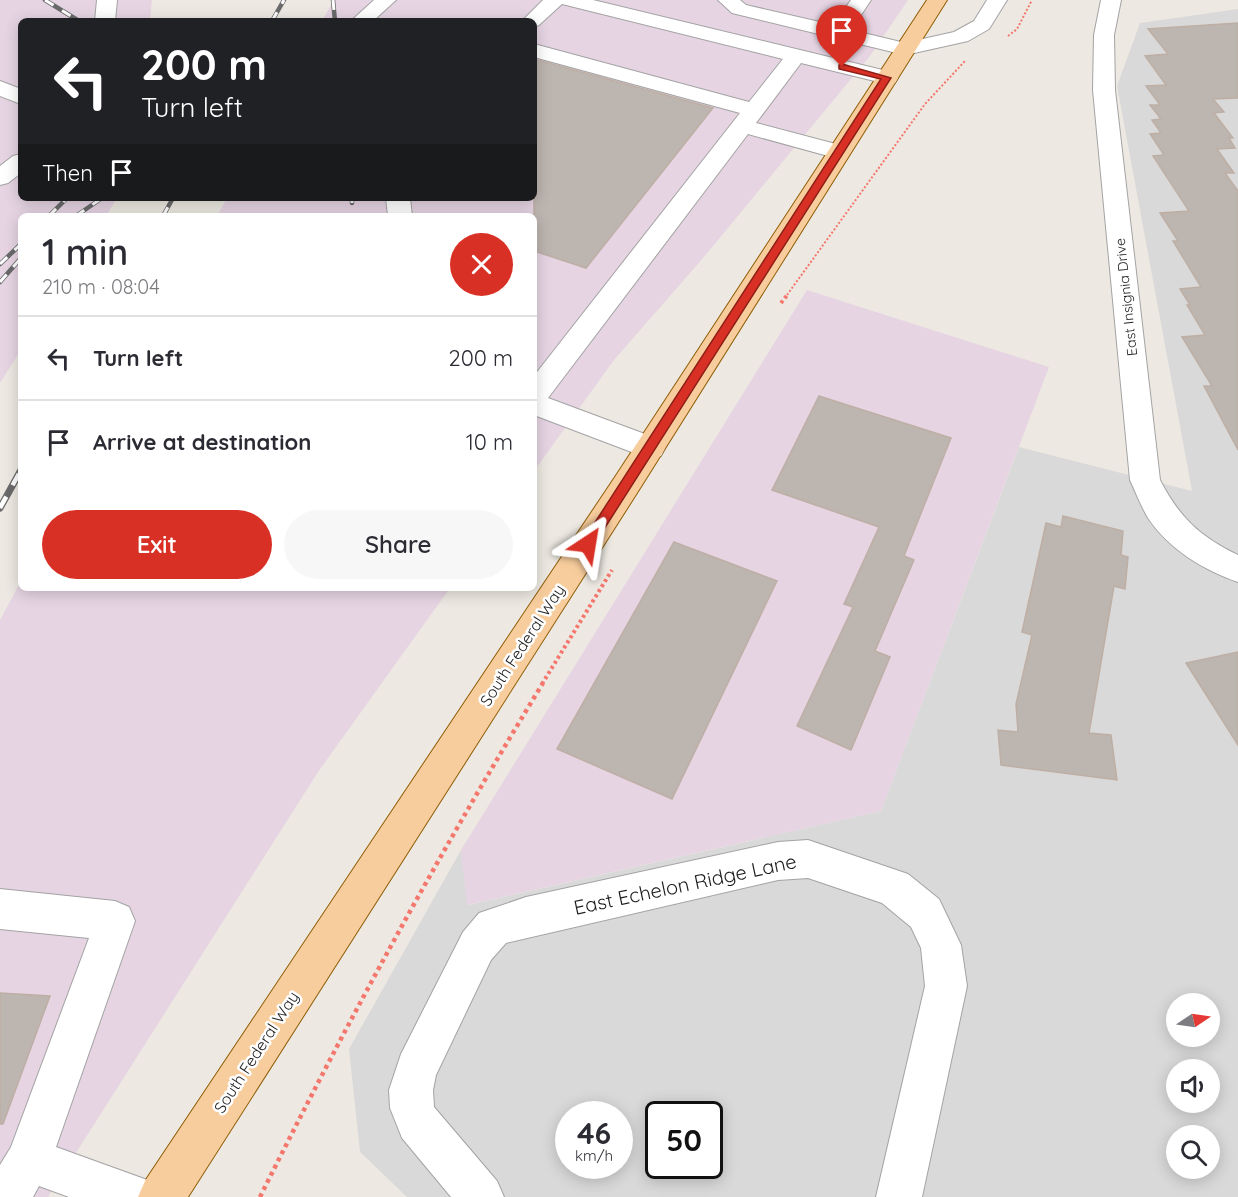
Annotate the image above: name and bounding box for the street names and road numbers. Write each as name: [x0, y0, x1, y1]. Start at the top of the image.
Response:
street label: East Insignia Drive: [1111, 237, 1141, 357]
street label: South Federal Way: [475, 580, 569, 710]
street label: East Echelon Ridge Lane: [571, 848, 799, 920]
street label: South Federal Way: [209, 987, 303, 1117]

